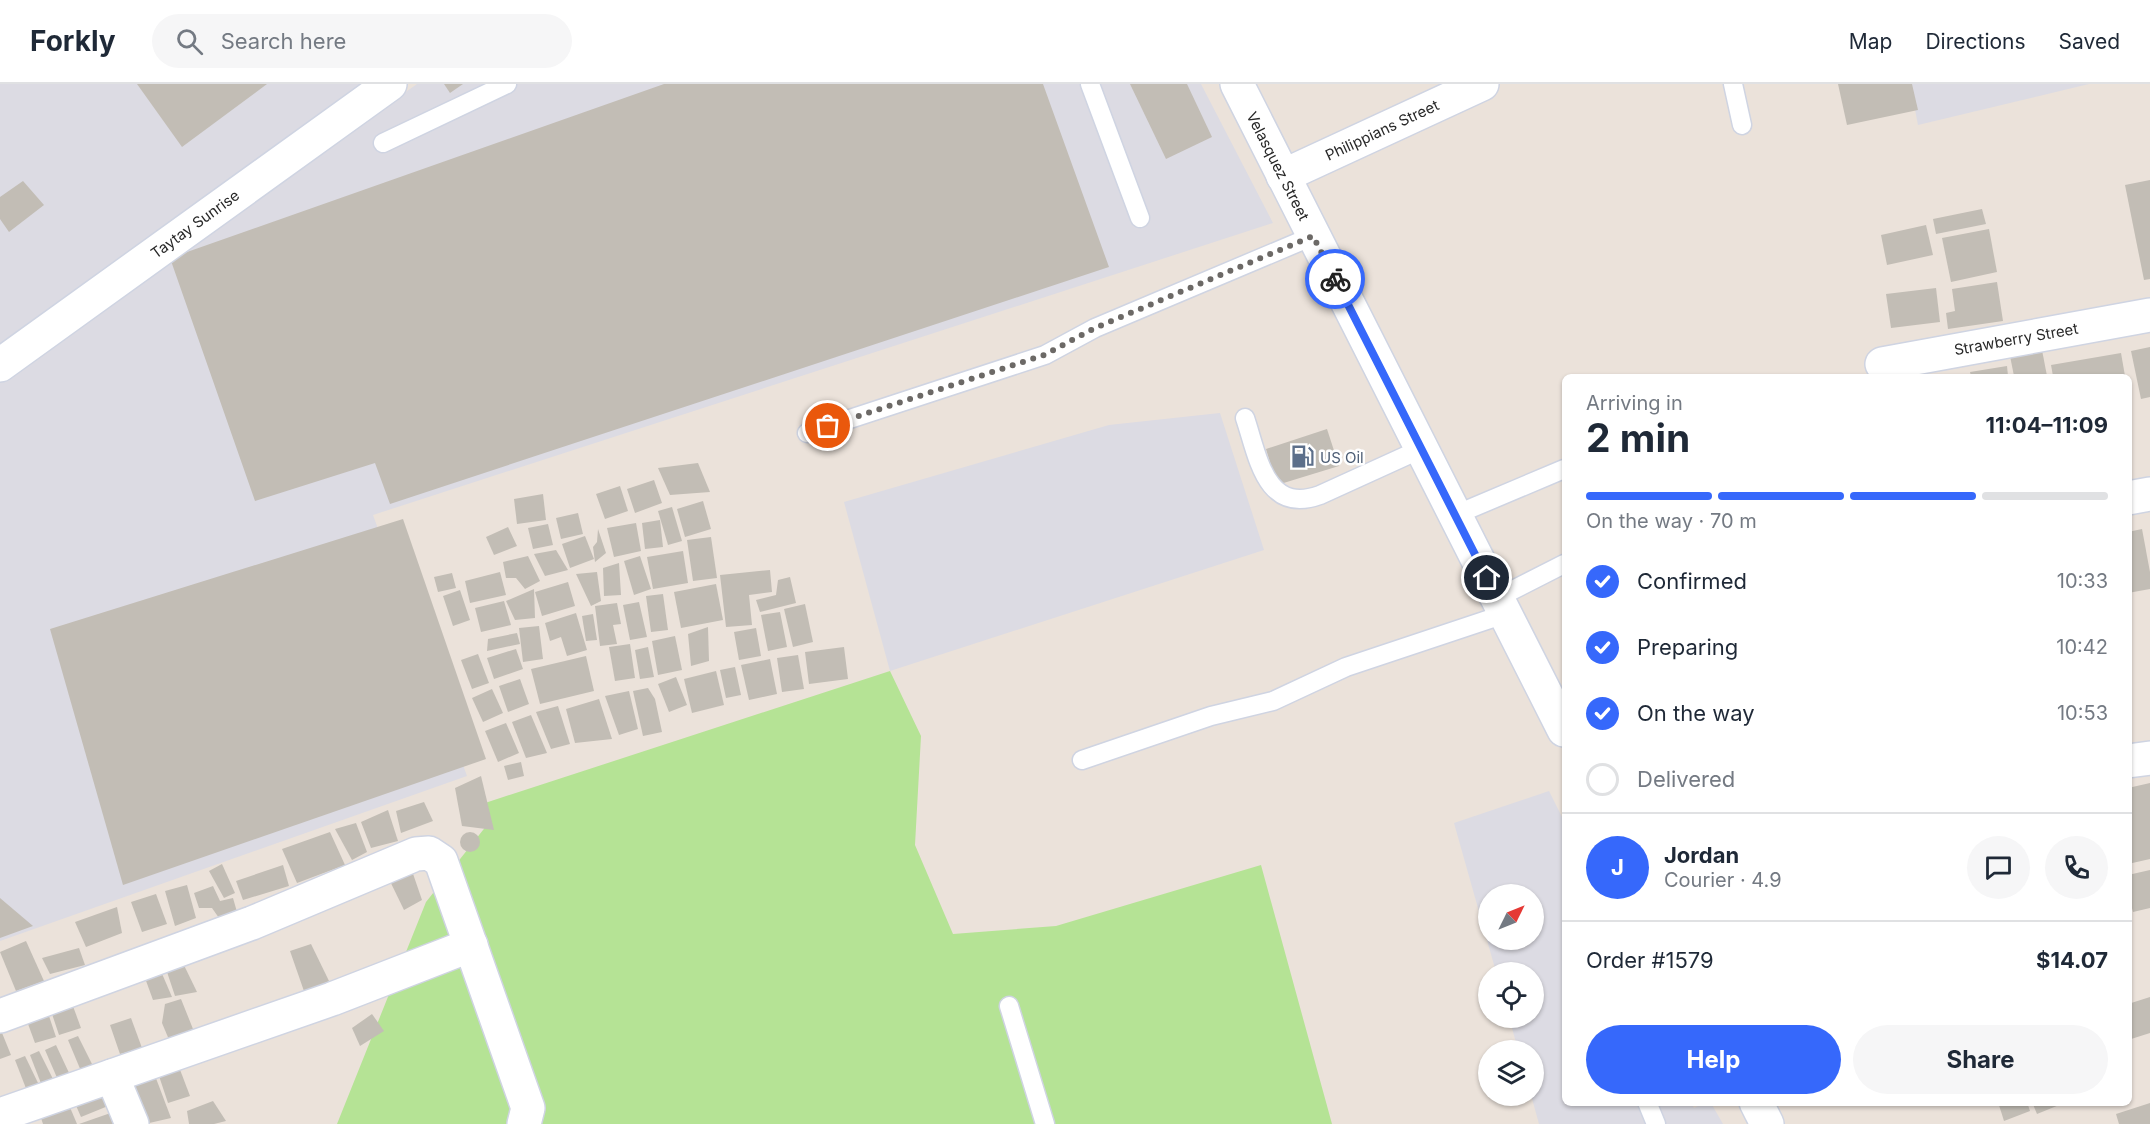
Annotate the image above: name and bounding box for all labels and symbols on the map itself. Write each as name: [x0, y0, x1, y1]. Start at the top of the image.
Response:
street label: Philippians Street: [1322, 95, 1442, 165]
street label: Velasquez Street: [1242, 108, 1314, 224]
street label: Taytay Sunrise: [147, 186, 243, 262]
courier: [1305, 249, 1365, 309]
street label: Strawberry Street: [1953, 319, 2080, 359]
pin: [802, 400, 853, 451]
fuel station icon: US Oil: [1289, 444, 1315, 470]
place label: US Oil: [1320, 448, 1364, 467]
pin: [1461, 552, 1512, 603]
north arrow: [1478, 884, 1544, 950]

